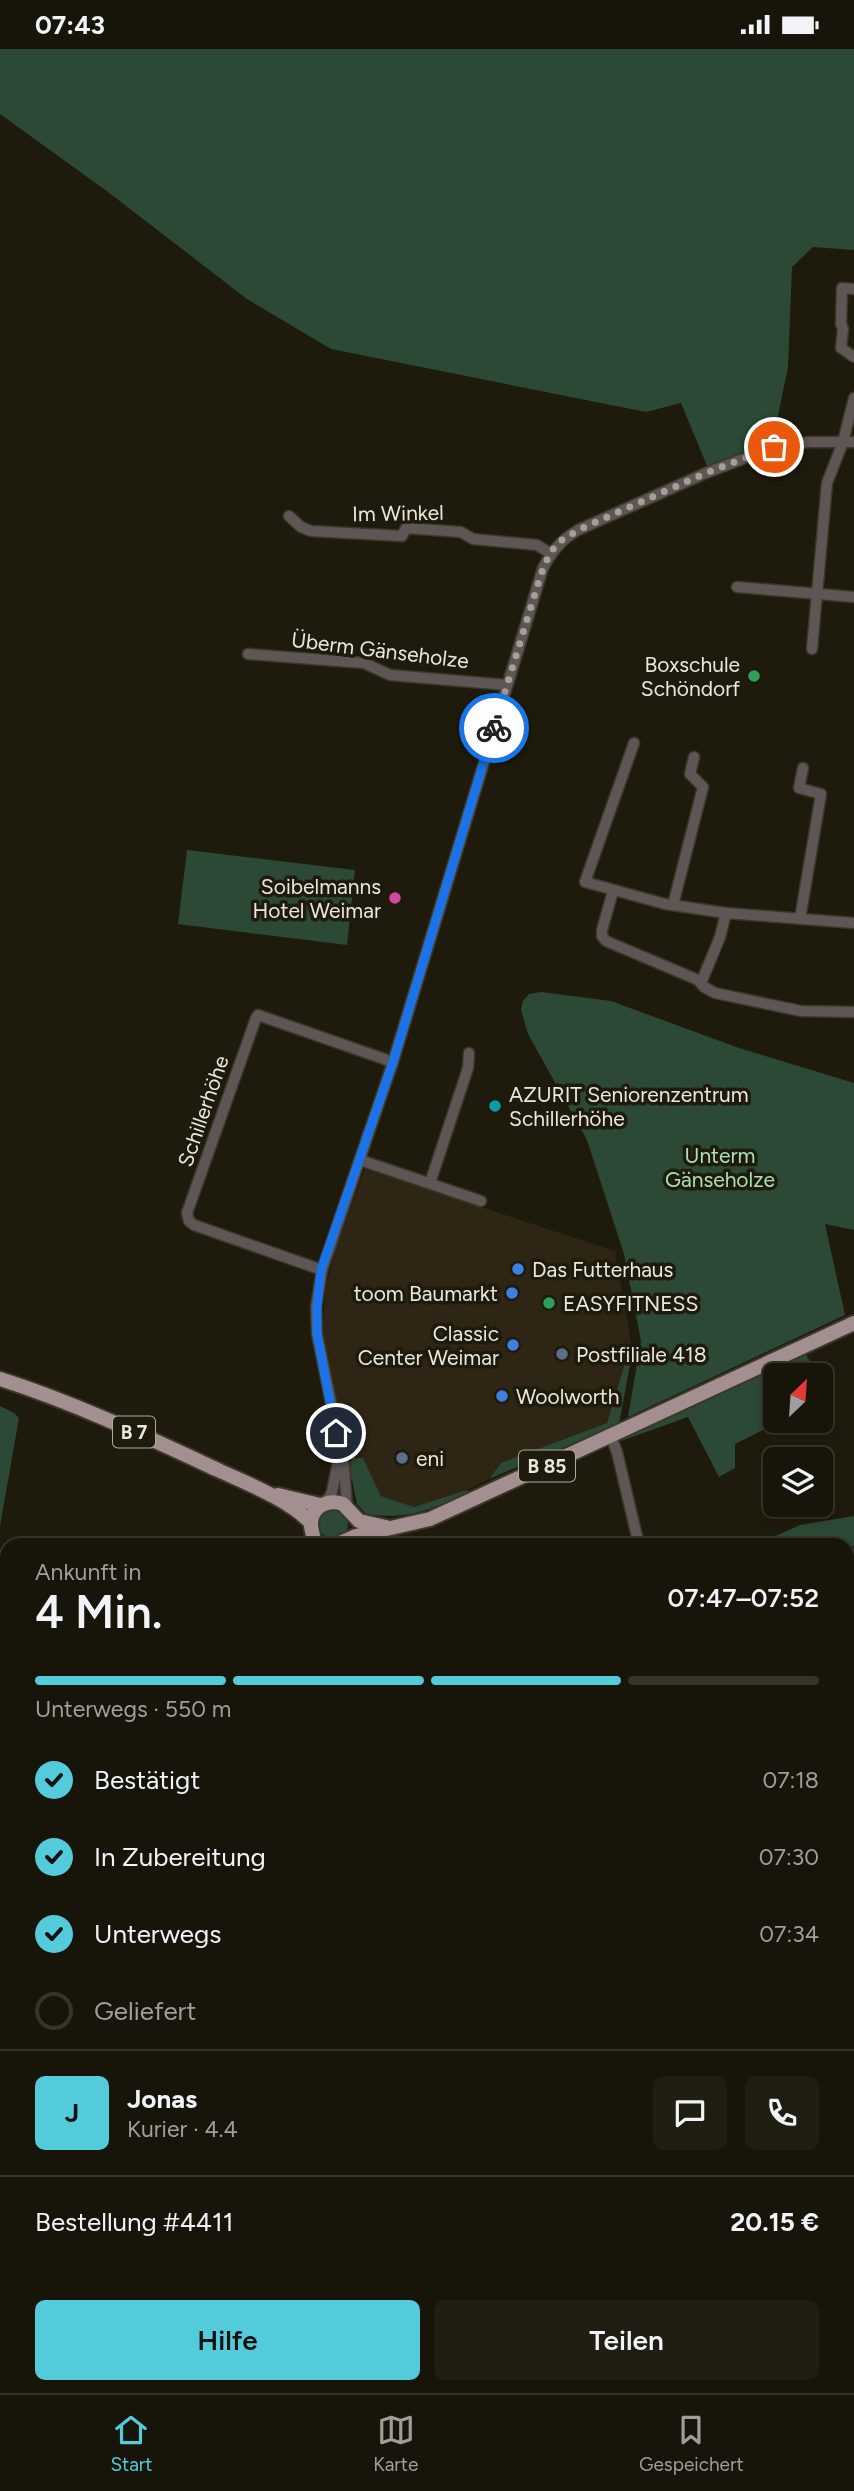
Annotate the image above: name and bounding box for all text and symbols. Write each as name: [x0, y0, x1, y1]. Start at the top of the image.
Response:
text: 07:43: [35, 9, 105, 41]
pin: [744, 417, 804, 477]
icon: bag: [755, 428, 793, 466]
street label: Im Winkel: [352, 500, 444, 526]
street label: Überm Gänseholze: [290, 627, 470, 673]
place label: Boxschule Schöndorf: [641, 652, 740, 701]
marker: Boxschule Schöndorf: [746, 668, 762, 684]
courier: [459, 693, 529, 763]
icon: bike: [475, 709, 513, 747]
place label: Soibelmanns Hotel Weimar: [253, 874, 381, 923]
marker: Soibelmanns Hotel Weimar: [387, 890, 403, 906]
street label: Schillerhöhe: [172, 1052, 234, 1170]
place label: AZURIT Seniorenzentrum Schillerhöhe: [509, 1082, 749, 1131]
marker: AZURIT Seniorenzentrum Schillerhöhe: [487, 1098, 503, 1114]
park label: Unterm Gänseholze: [665, 1143, 775, 1192]
place label: Das Futterhaus: [532, 1257, 673, 1282]
marker: Das Futterhaus: [510, 1261, 526, 1277]
place label: toom Baumarkt: [354, 1281, 498, 1306]
marker: toom Baumarkt: [504, 1285, 520, 1301]
place label: EASYFITNESS: [563, 1291, 698, 1316]
marker: EASYFITNESS: [541, 1295, 557, 1311]
place label: Classic Center Weimar: [358, 1321, 499, 1370]
marker: Classic Center Weimar: [505, 1337, 521, 1353]
place label: Postfiliale 418: [576, 1342, 707, 1367]
marker: Postfiliale 418: [554, 1346, 570, 1362]
north arrow: [763, 1363, 833, 1433]
map controls: [763, 1363, 833, 1517]
place label: Woolworth: [516, 1384, 619, 1409]
marker: Woolworth: [494, 1388, 510, 1404]
pin: [306, 1403, 366, 1463]
icon: home: [317, 1414, 355, 1452]
road number: B 7: [113, 1417, 155, 1448]
place label: eni: [416, 1446, 444, 1471]
button: layers: [763, 1447, 833, 1517]
marker: eni: [394, 1450, 410, 1466]
road number: B 85: [519, 1450, 575, 1481]
text: Ankunft in: [35, 1558, 141, 1586]
text: 07:47–07:52: [668, 1582, 819, 1614]
text: 4 Min.: [35, 1584, 162, 1640]
text: Unterwegs · 550 m: [35, 1695, 231, 1723]
icon: check: [35, 1761, 73, 1799]
text: Bestätigt: [94, 1764, 200, 1796]
text: 07:18: [762, 1766, 819, 1794]
icon: check: [35, 1838, 73, 1876]
text: In Zubereitung: [94, 1841, 266, 1873]
text: 07:30: [759, 1843, 819, 1871]
icon: check: [35, 1915, 73, 1953]
text: Unterwegs: [94, 1918, 221, 1950]
text: 07:34: [759, 1920, 819, 1948]
text: Geliefert: [94, 1995, 196, 2027]
button: chat: [653, 2076, 727, 2150]
button: phone: [745, 2076, 819, 2150]
text: Jonas: [127, 2083, 197, 2115]
text: J: [65, 2097, 79, 2129]
text: Kurier · 4.4: [127, 2115, 238, 2143]
text: Bestellung #4411: [35, 2206, 233, 2238]
text: 20.15 €: [730, 2206, 819, 2238]
button: Hilfe: [35, 2300, 420, 2380]
button: Teilen: [434, 2300, 819, 2380]
tab: Start: [110, 2411, 152, 2476]
tab: Karte: [373, 2411, 418, 2476]
tab: Gespeichert: [639, 2411, 744, 2476]

